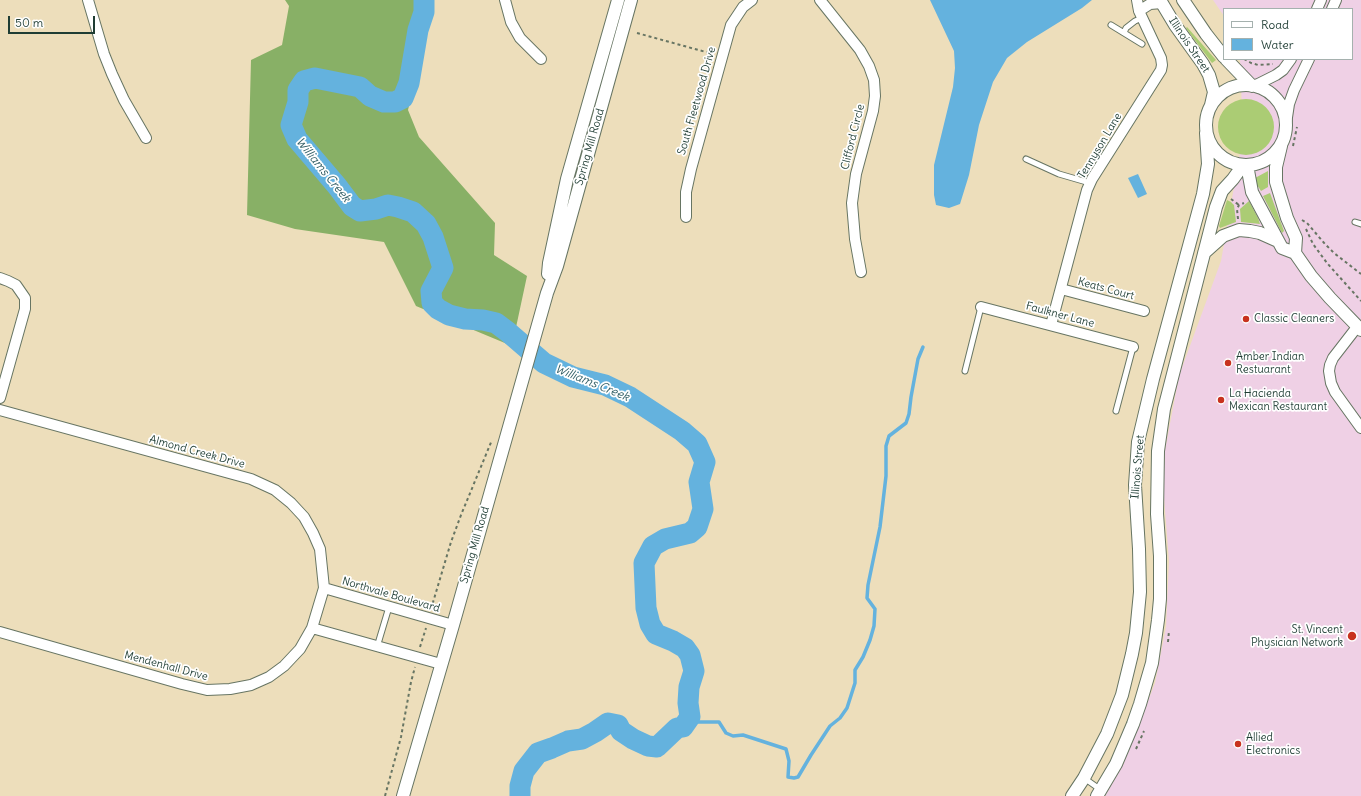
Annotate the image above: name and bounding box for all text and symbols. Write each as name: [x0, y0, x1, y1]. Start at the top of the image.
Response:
scale bar: [10, 8, 97, 34]
legend: [1223, 8, 1353, 60]
text: 50 m: [15, 15, 43, 30]
street label: Illinois Street: [1166, 15, 1212, 75]
text: Road: [1261, 17, 1289, 32]
text: Water: [1261, 37, 1294, 52]
street label: South Fleetwood Drive: [675, 45, 719, 157]
street label: Clifford Circle: [838, 103, 868, 171]
street label: Spring Mill Road: [573, 107, 607, 187]
street label: Tennyson Lane: [1075, 111, 1125, 181]
water label: Williams Creek: [293, 135, 353, 205]
street label: Keats Court: [1076, 275, 1136, 303]
street label: Faulkner Lane: [1024, 300, 1096, 330]
place label: Classic Cleaners: [1254, 312, 1334, 326]
marker: Classic Cleaners: [1241, 314, 1251, 324]
place label: Amber Indian Restuarant: [1236, 350, 1304, 376]
marker: Amber Indian Restuarant: [1223, 358, 1233, 368]
water label: Williams Creek: [553, 362, 631, 404]
place label: La Hacienda Mexican Restaurant: [1229, 387, 1327, 413]
marker: La Hacienda Mexican Restaurant: [1216, 395, 1226, 405]
street label: Almond Creek Drive: [148, 433, 246, 471]
street label: Illinois Street: [1129, 434, 1147, 500]
street label: Spring Mill Road: [458, 505, 492, 585]
street label: Northvale Boulevard: [340, 575, 442, 615]
place label: St. Vincent Physician Network: [1251, 623, 1343, 649]
marker: St. Vincent Physician Network: [1346, 630, 1358, 642]
street label: Mendenhall Drive: [123, 648, 209, 684]
place label: Allied Electronics: [1246, 731, 1300, 757]
marker: Allied Electronics: [1233, 739, 1243, 749]

